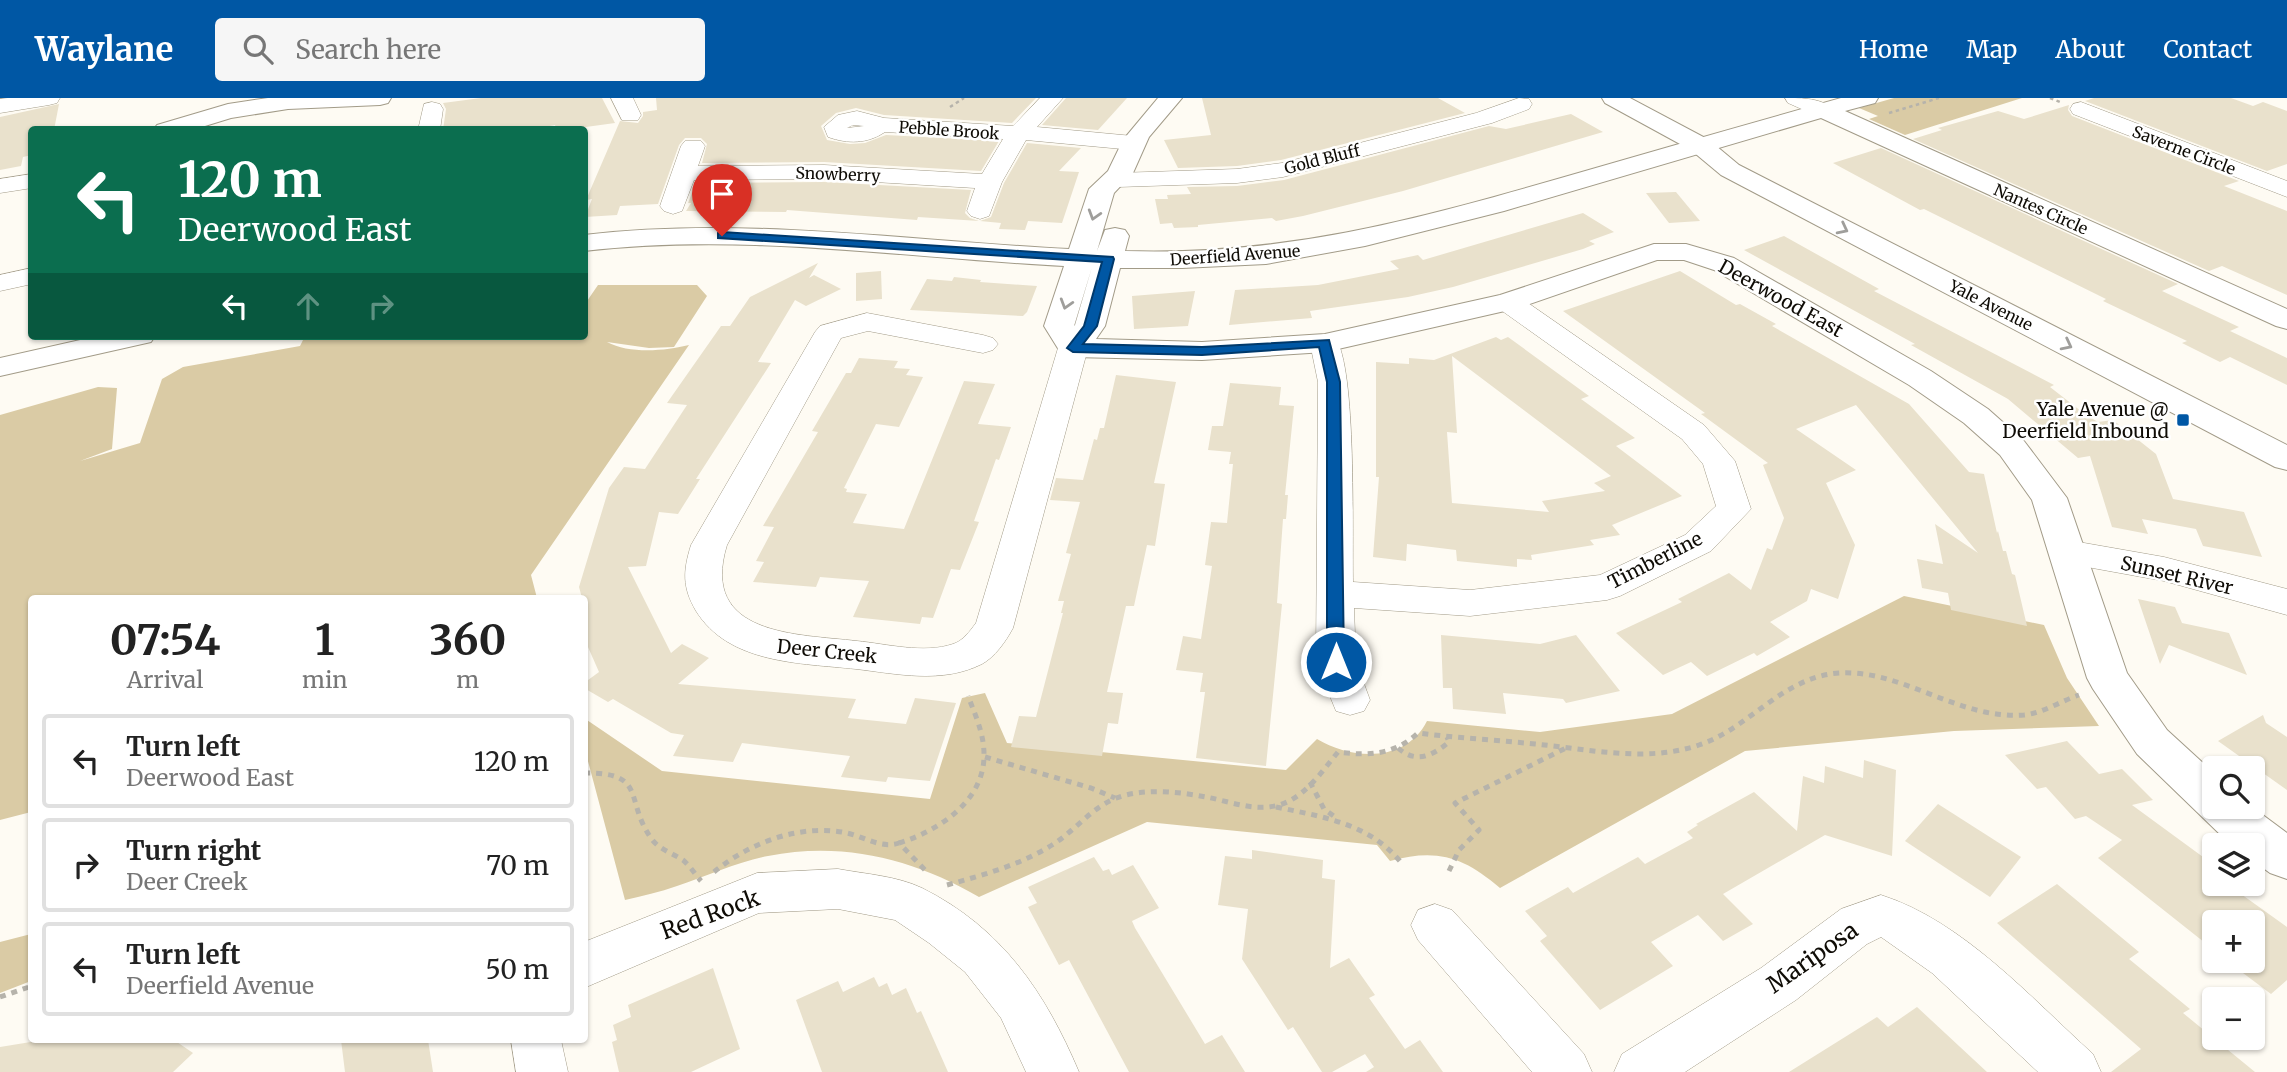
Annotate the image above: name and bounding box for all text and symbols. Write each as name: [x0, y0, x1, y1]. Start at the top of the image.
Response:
search box: [215, 18, 705, 81]
text: Waylane: [35, 29, 173, 70]
icon: search: [239, 30, 277, 68]
text: Search here: [295, 33, 441, 66]
text: Home: [1859, 34, 1928, 65]
text: Map: [1966, 34, 2017, 65]
text: About: [2055, 34, 2125, 65]
text: Contact: [2163, 34, 2252, 65]
street label: Pebble Brook: [898, 117, 1001, 144]
street label: Saverne Circle: [2130, 121, 2238, 179]
street label: Gold Bluff: [1282, 140, 1363, 178]
text: 120 m: [178, 149, 322, 210]
icon: left: [63, 154, 154, 245]
street label: Snowberry: [795, 163, 882, 186]
pin: [692, 164, 752, 236]
icon: arrive: [703, 175, 741, 213]
street label: Nantes Circle: [1991, 179, 2091, 239]
one-way arrow: [1088, 208, 1102, 220]
text: Deerwood East: [178, 210, 412, 250]
one-way arrow: [1836, 220, 1848, 234]
street label: Deerfield Avenue: [1169, 240, 1301, 270]
street label: Deerwood East: [1715, 254, 1848, 342]
street label: Yale Avenue: [1945, 275, 2036, 335]
icon: left: [216, 287, 254, 325]
icon: ahead: [289, 287, 327, 325]
icon: right: [362, 287, 400, 325]
one-way arrow: [1059, 298, 1074, 310]
one-way arrow: [2060, 336, 2072, 350]
place label: Yale Avenue @ Deerfield Inbound: [2002, 397, 2169, 443]
marker: Yale Avenue @ Deerfield Inbound: [2175, 412, 2191, 428]
street label: Timberline: [1604, 526, 1706, 594]
street label: Sunset River: [2118, 550, 2236, 600]
text: 07:54: [110, 614, 220, 666]
text: 1: [315, 614, 335, 666]
text: 360: [429, 614, 506, 666]
position arrow: [1299, 625, 1373, 699]
street label: Deer Creek: [776, 634, 878, 668]
text: Arrival: [127, 665, 203, 694]
text: min: [302, 665, 348, 694]
text: m: [456, 665, 479, 694]
text: Turn left: [126, 730, 240, 763]
icon: left: [67, 742, 105, 780]
text: 120 m: [474, 745, 549, 778]
map controls: [2202, 756, 2265, 1050]
button: search: [2202, 756, 2265, 819]
text: Deerwood East: [126, 763, 294, 792]
button: layers: [2202, 833, 2265, 896]
text: Turn right: [126, 834, 261, 867]
icon: right: [67, 846, 105, 884]
text: 70 m: [486, 849, 549, 882]
text: Deer Creek: [126, 867, 248, 896]
street label: Red Rock: [657, 883, 764, 945]
button: +: [2202, 910, 2265, 973]
street label: Mariposa: [1761, 915, 1863, 999]
text: Turn left: [126, 938, 240, 971]
icon: left: [67, 950, 105, 988]
text: 50 m: [485, 953, 549, 986]
text: Deerfield Avenue: [126, 971, 314, 1000]
button: −: [2202, 987, 2265, 1050]

